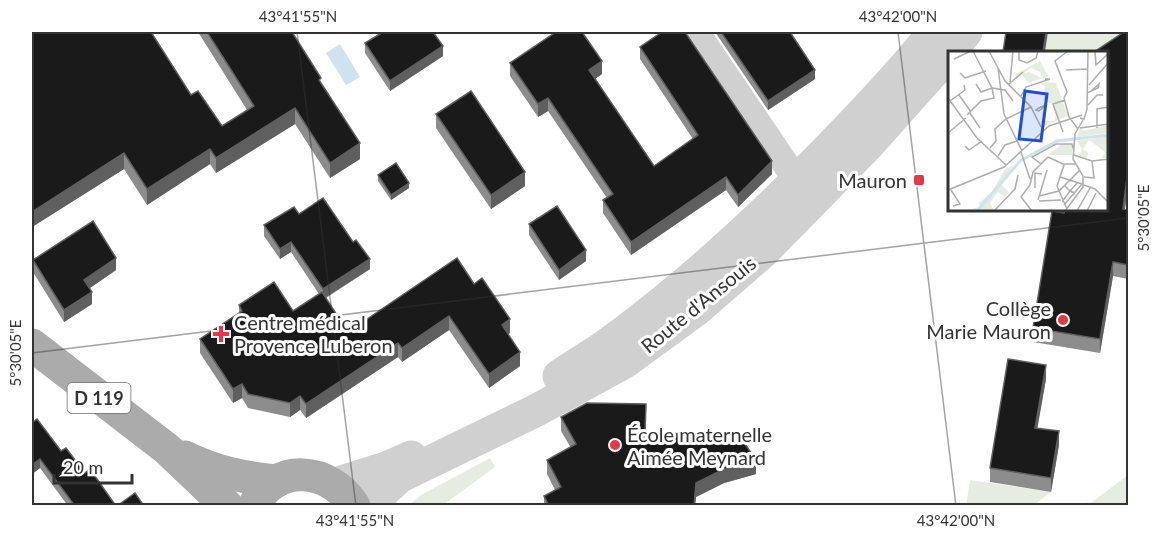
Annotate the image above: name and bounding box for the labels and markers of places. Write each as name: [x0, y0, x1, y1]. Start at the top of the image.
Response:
place label: Mauron: [838, 168, 907, 192]
marker: Mauron: [912, 173, 926, 187]
place label: Collège Marie Mauron: [926, 296, 1051, 343]
place label: Centre médical Provence Luberon: [234, 310, 393, 357]
marker: Collège Marie Mauron: [1056, 313, 1070, 327]
marker: Centre médical Provence Luberon: [212, 325, 230, 343]
place label: École maternelle Aimée Meynard: [627, 422, 772, 469]
marker: École maternelle Aimée Meynard: [608, 438, 622, 452]

